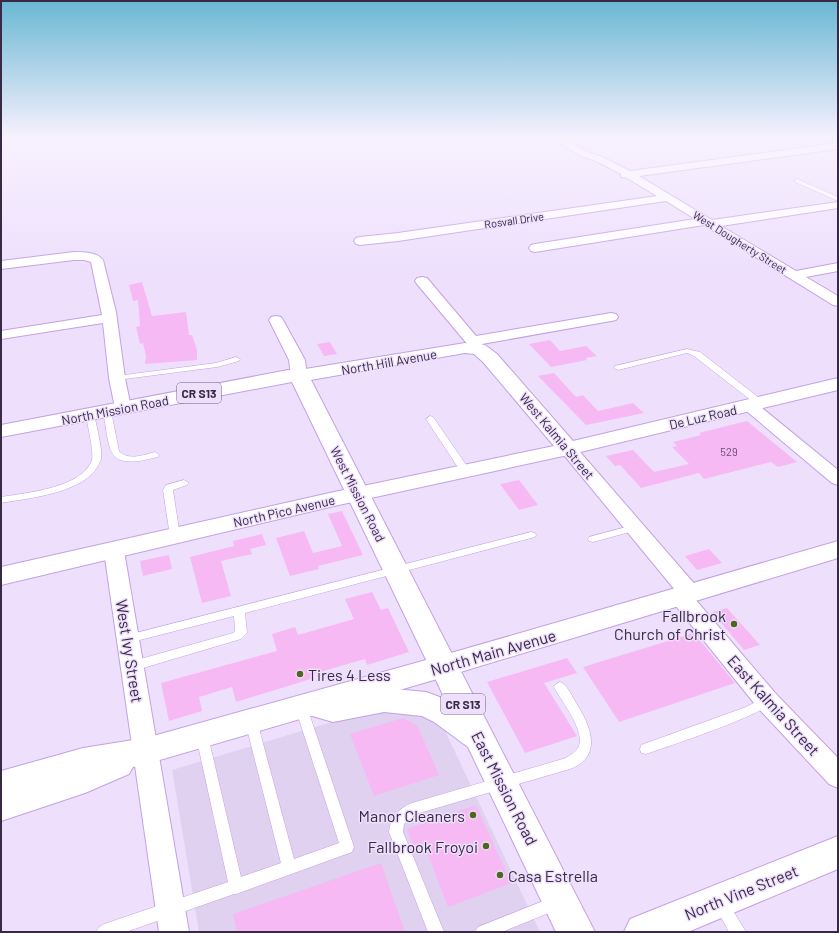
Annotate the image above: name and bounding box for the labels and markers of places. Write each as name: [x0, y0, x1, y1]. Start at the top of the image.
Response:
place label: Fallbrook Church of Christ: [614, 606, 726, 643]
marker: Fallbrook Church of Christ: [729, 619, 739, 629]
place label: Tires 4 Less: [308, 665, 391, 684]
marker: Tires 4 Less: [295, 669, 305, 679]
place label: Manor Cleaners: [359, 806, 465, 825]
marker: Manor Cleaners: [468, 810, 478, 820]
place label: Fallbrook Froyoi: [368, 837, 478, 856]
marker: Fallbrook Froyoi: [481, 841, 491, 851]
place label: Casa Estrella: [508, 866, 598, 885]
marker: Casa Estrella: [495, 870, 505, 880]

